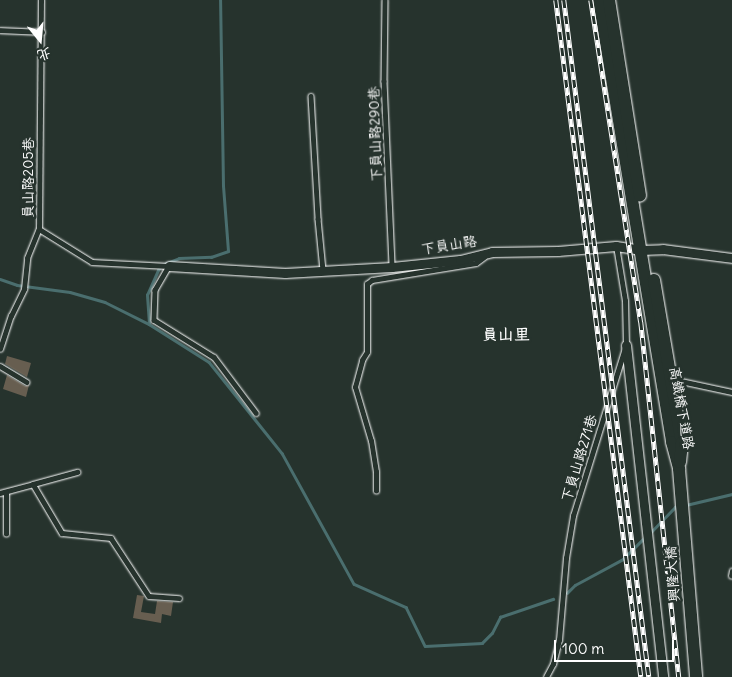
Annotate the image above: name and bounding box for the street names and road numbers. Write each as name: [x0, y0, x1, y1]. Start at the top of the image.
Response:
street label: 下員山路290巷: [365, 86, 385, 182]
street label: 員山路205巷: [20, 138, 36, 218]
street label: 下員山路: [420, 232, 478, 258]
street label: 高鐵橋下道路: [666, 365, 698, 451]
street label: 下員山路271巷: [558, 412, 600, 504]
street label: 興隆大橋: [662, 545, 682, 603]

